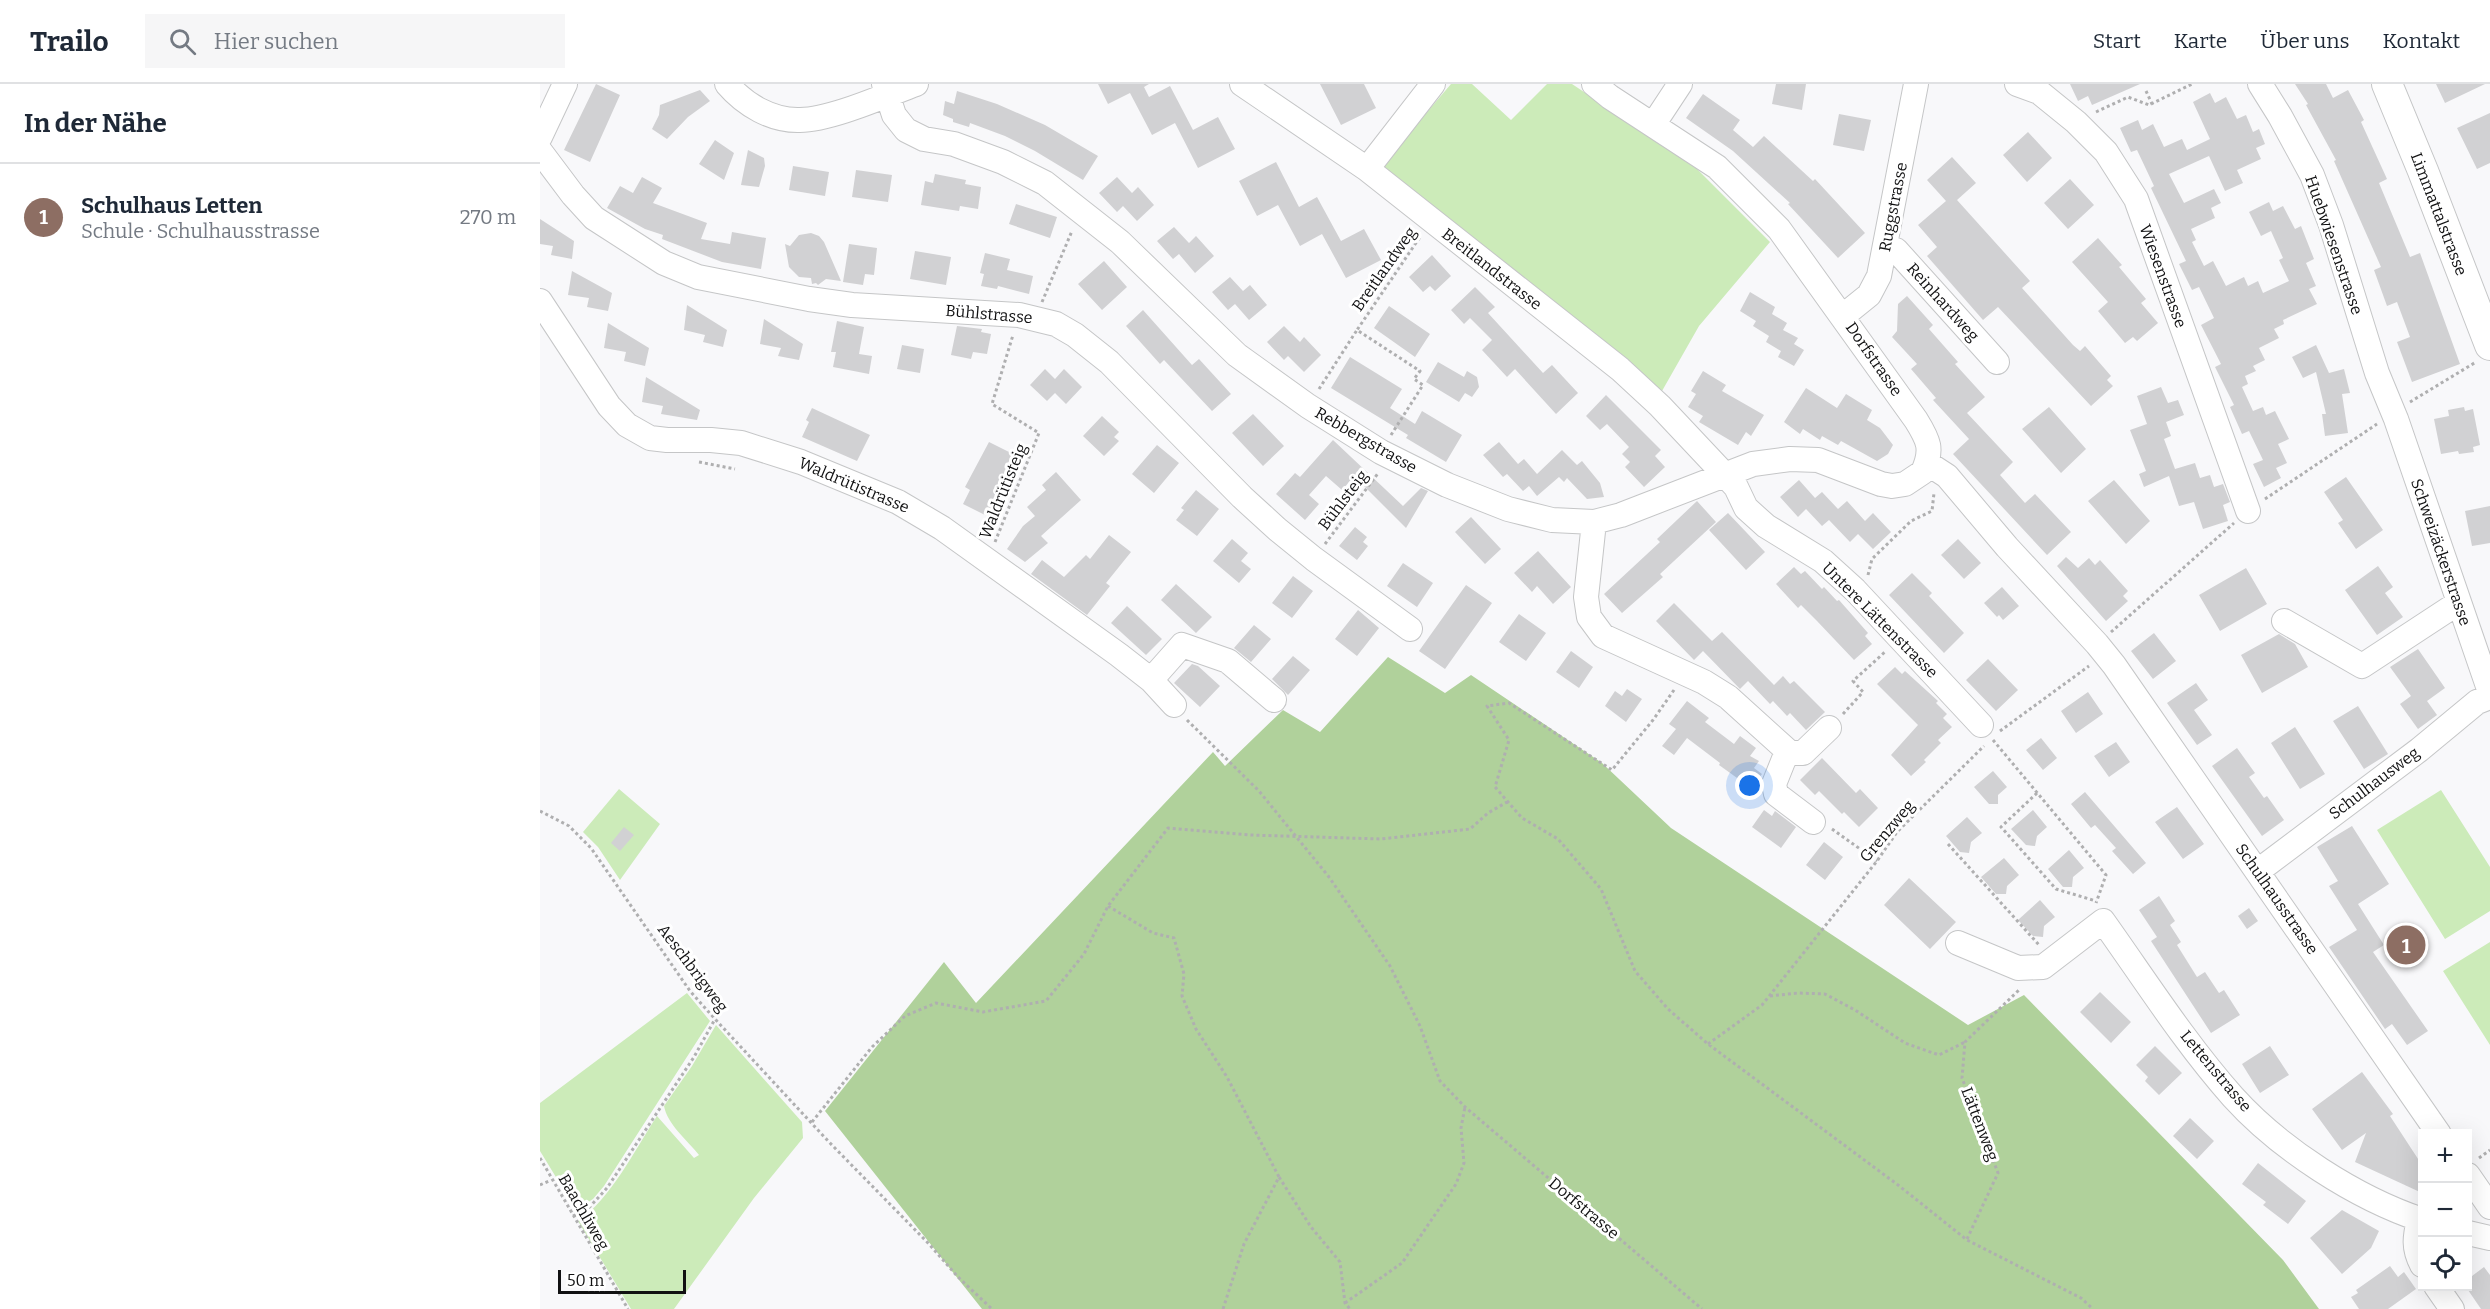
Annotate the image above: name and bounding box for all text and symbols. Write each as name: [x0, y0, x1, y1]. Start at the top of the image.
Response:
search box: [145, 14, 565, 68]
text: Trailo: [30, 25, 109, 58]
icon: search: [166, 25, 199, 58]
text: Hier suchen: [214, 28, 339, 55]
text: Start: [2093, 28, 2141, 54]
text: Karte: [2174, 28, 2227, 54]
text: Über uns: [2260, 28, 2350, 54]
text: Kontakt: [2383, 28, 2460, 54]
text: In der Nähe: [24, 108, 167, 139]
street label: Limmattalstrasse: [2407, 150, 2471, 278]
street label: Ruggstrasse: [1875, 161, 1911, 253]
street label: Huebwiesenstrasse: [2301, 173, 2367, 317]
text: Schulhaus Letten: [81, 192, 262, 219]
text: 1: [39, 205, 48, 229]
text: 270 m: [460, 205, 516, 229]
text: Schule · Schulhausstrasse: [81, 219, 320, 243]
street label: Wiesenstrasse: [2136, 222, 2190, 330]
street label: Breitlandweg: [1348, 223, 1420, 315]
street label: Breitlandstrasse: [1438, 224, 1546, 314]
street label: Reinhardweg: [1903, 259, 1983, 345]
street label: Bühlstrasse: [945, 301, 1033, 327]
street label: Dorfstrasse: [1842, 318, 1906, 400]
street label: Rebbergstrasse: [1312, 403, 1420, 477]
street label: Waldrütisteig: [975, 441, 1031, 541]
street label: Waldrütistrasse: [796, 453, 912, 517]
street label: Bühlsteig: [1314, 466, 1372, 534]
street label: Schweizäckerstrasse: [2407, 476, 2475, 628]
street label: Untere Lättenstrasse: [1818, 558, 1942, 682]
street label: Schulhausweg: [2325, 743, 2423, 823]
your location: [1735, 771, 1764, 800]
street label: Grenzweg: [1856, 796, 1918, 866]
street label: Schulhausstrasse: [2232, 840, 2322, 958]
street label: Aeschbrigweg: [654, 920, 732, 1016]
pin: 1: [2386, 922, 2426, 968]
street label: Lettenstrasse: [2176, 1026, 2256, 1116]
street label: Lättenweg: [1957, 1084, 2003, 1164]
map controls: [2418, 1129, 2472, 1291]
button: +: [2418, 1129, 2472, 1183]
street label: Baachliweg: [555, 1171, 613, 1253]
street label: Dorfstrasse: [1545, 1173, 1623, 1243]
button: −: [2418, 1183, 2472, 1237]
button: locate: [2418, 1237, 2472, 1291]
scale bar: [558, 1267, 686, 1294]
text: 50 m: [567, 1271, 604, 1290]

